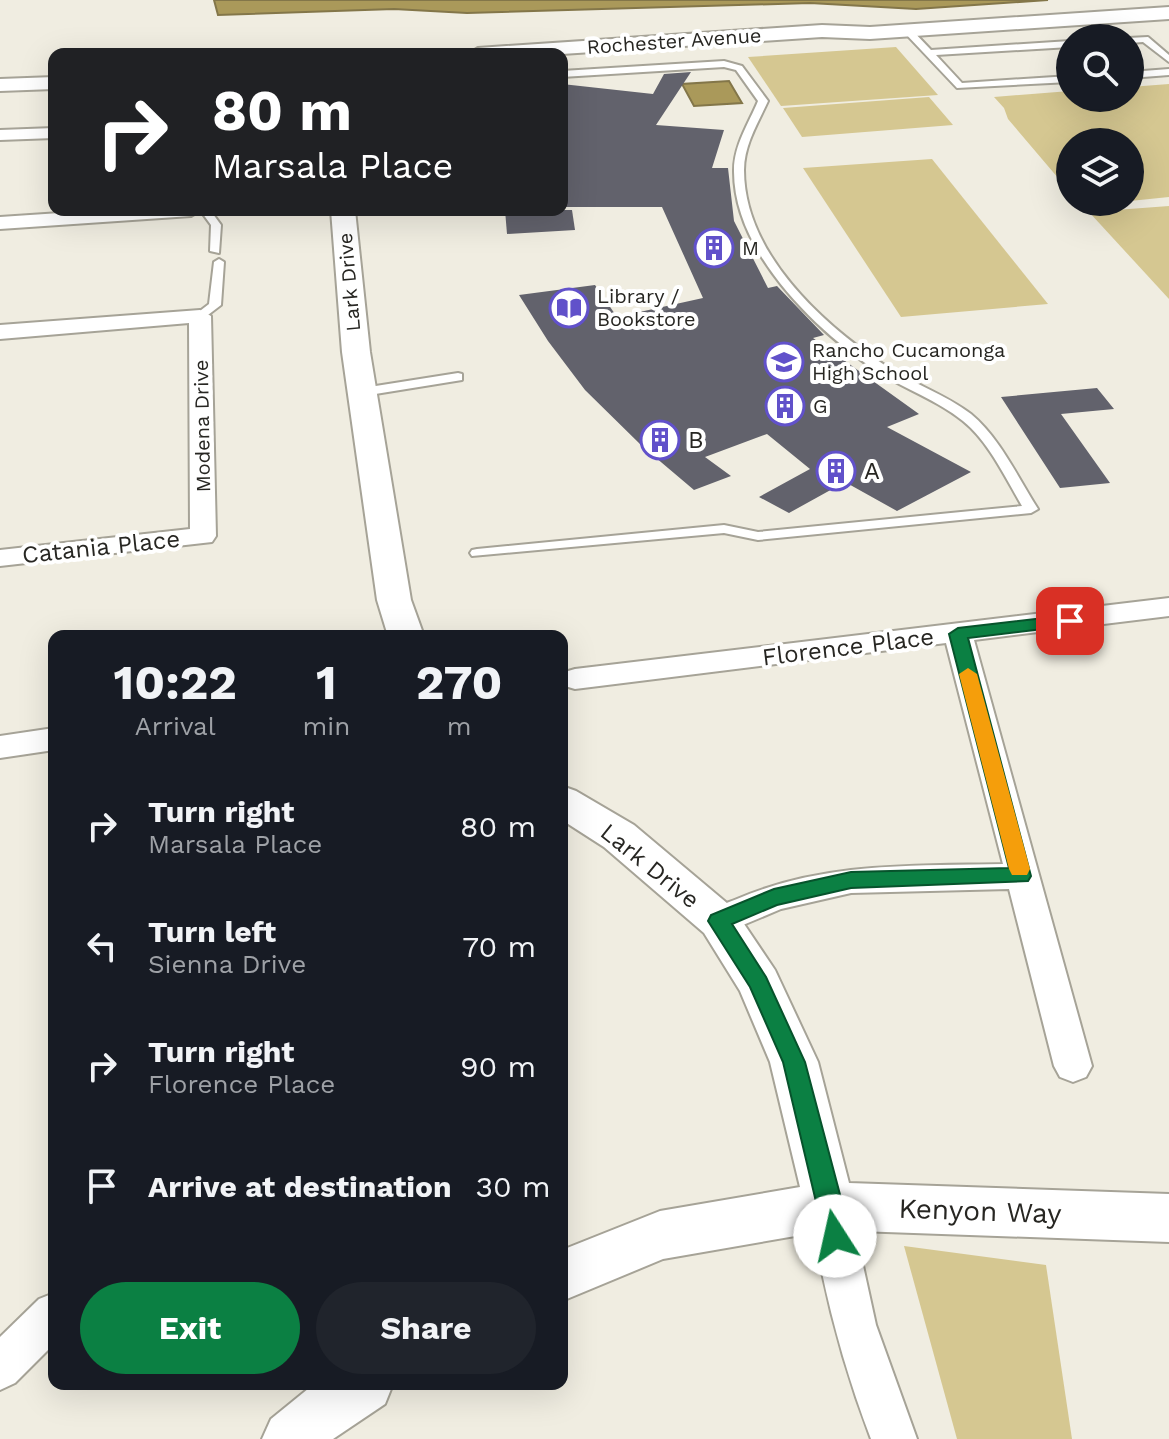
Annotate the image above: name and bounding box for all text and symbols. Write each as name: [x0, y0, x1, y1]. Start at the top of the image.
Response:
street label: Rochester Avenue: [586, 23, 762, 59]
map controls: [1056, 24, 1144, 216]
button: search: [1056, 24, 1144, 112]
text: 80 m: [212, 78, 352, 144]
icon: right: [80, 80, 184, 184]
button: layers: [1056, 128, 1144, 216]
text: Marsala Place: [212, 145, 453, 187]
building icon: M: [693, 227, 735, 269]
street label: Lark Drive: [333, 232, 365, 332]
place label: M: [742, 236, 759, 260]
place label: Library / Bookstore: [597, 284, 695, 331]
library icon: Library / Bookstore: [548, 287, 590, 329]
place label: Rancho Cucamonga High School: [812, 338, 1005, 385]
school or university icon: Rancho Cucamonga High School: [763, 341, 805, 383]
street label: Modena Drive: [189, 359, 215, 493]
building icon: G: [764, 385, 806, 427]
place label: G: [813, 394, 827, 418]
building icon: B: [639, 419, 681, 461]
place label: B: [688, 426, 704, 454]
building icon: A: [815, 450, 857, 492]
place label: A: [864, 457, 880, 485]
street label: Catania Place: [21, 525, 181, 569]
pin: [1036, 587, 1104, 655]
icon: arrive: [1048, 599, 1092, 643]
street label: Florence Place: [761, 623, 935, 671]
text: 10:22: [114, 654, 237, 711]
text: 1: [316, 654, 337, 711]
text: 270: [416, 654, 502, 711]
text: Arrival: [135, 711, 216, 741]
text: min: [302, 711, 350, 741]
text: m: [447, 711, 471, 741]
text: Turn right: [148, 794, 294, 829]
icon: right: [80, 804, 124, 848]
text: 80 m: [460, 809, 536, 844]
street label: Lark Drive: [595, 818, 705, 914]
text: Marsala Place: [148, 829, 322, 859]
text: Turn left: [148, 914, 276, 949]
icon: left: [80, 924, 124, 968]
text: 70 m: [462, 929, 536, 964]
text: Sienna Drive: [148, 949, 306, 979]
text: Turn right: [148, 1034, 294, 1069]
icon: right: [80, 1044, 124, 1088]
text: 90 m: [460, 1049, 536, 1084]
text: Florence Place: [148, 1069, 335, 1099]
icon: arrive: [80, 1164, 124, 1208]
text: Arrive at destination: [148, 1169, 452, 1204]
text: 30 m: [476, 1169, 551, 1204]
street label: Kenyon Way: [898, 1192, 1063, 1230]
position arrow: [793, 1194, 877, 1278]
button: Exit: [80, 1282, 300, 1374]
button: Share: [316, 1282, 536, 1374]

